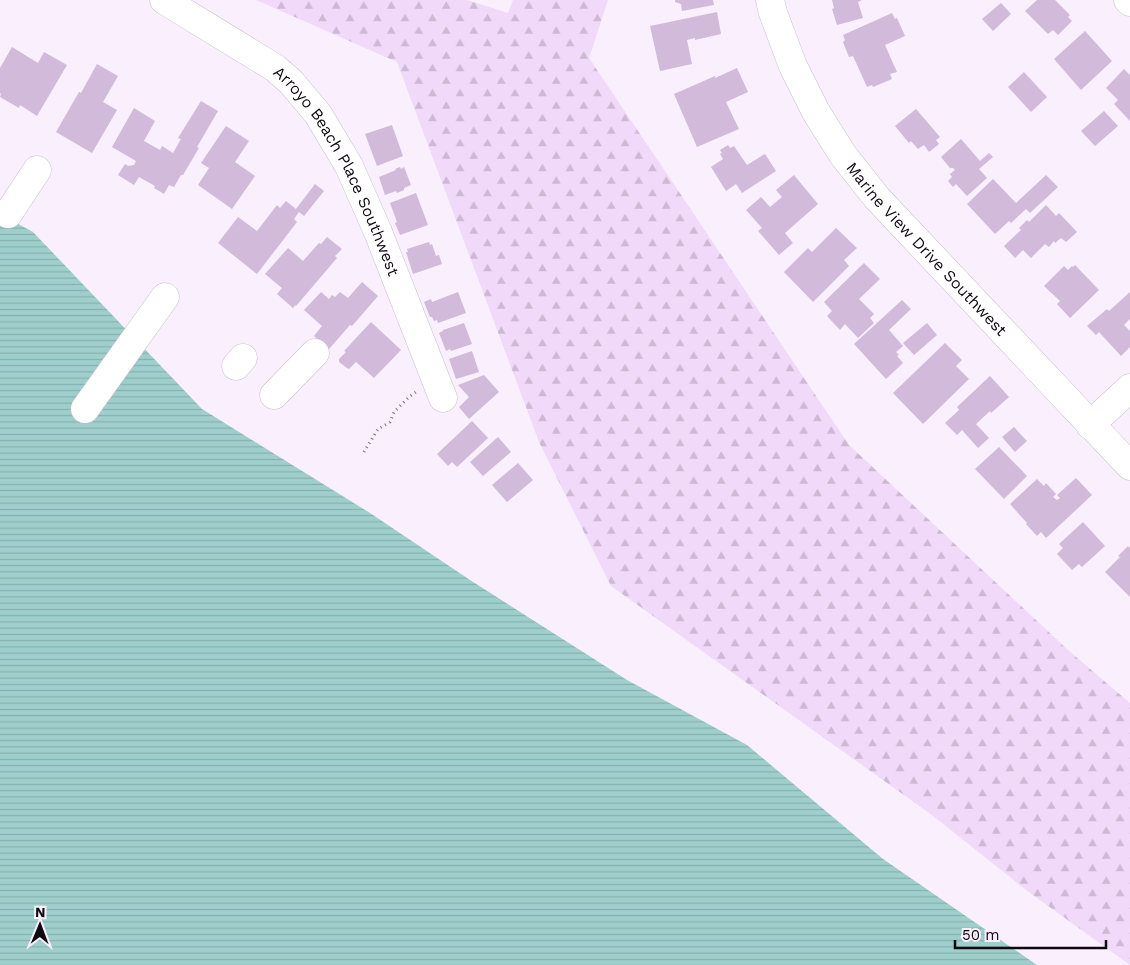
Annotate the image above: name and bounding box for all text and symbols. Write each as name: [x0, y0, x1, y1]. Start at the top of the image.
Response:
street label: Arroyo Beach Place Southwest: [270, 62, 403, 279]
street label: Marine View Drive Southwest: [842, 158, 1011, 340]
north arrow: [15, 900, 65, 950]
text: N: [35, 904, 46, 920]
scale bar: [955, 918, 1106, 950]
text: 50 m: [962, 926, 999, 944]

